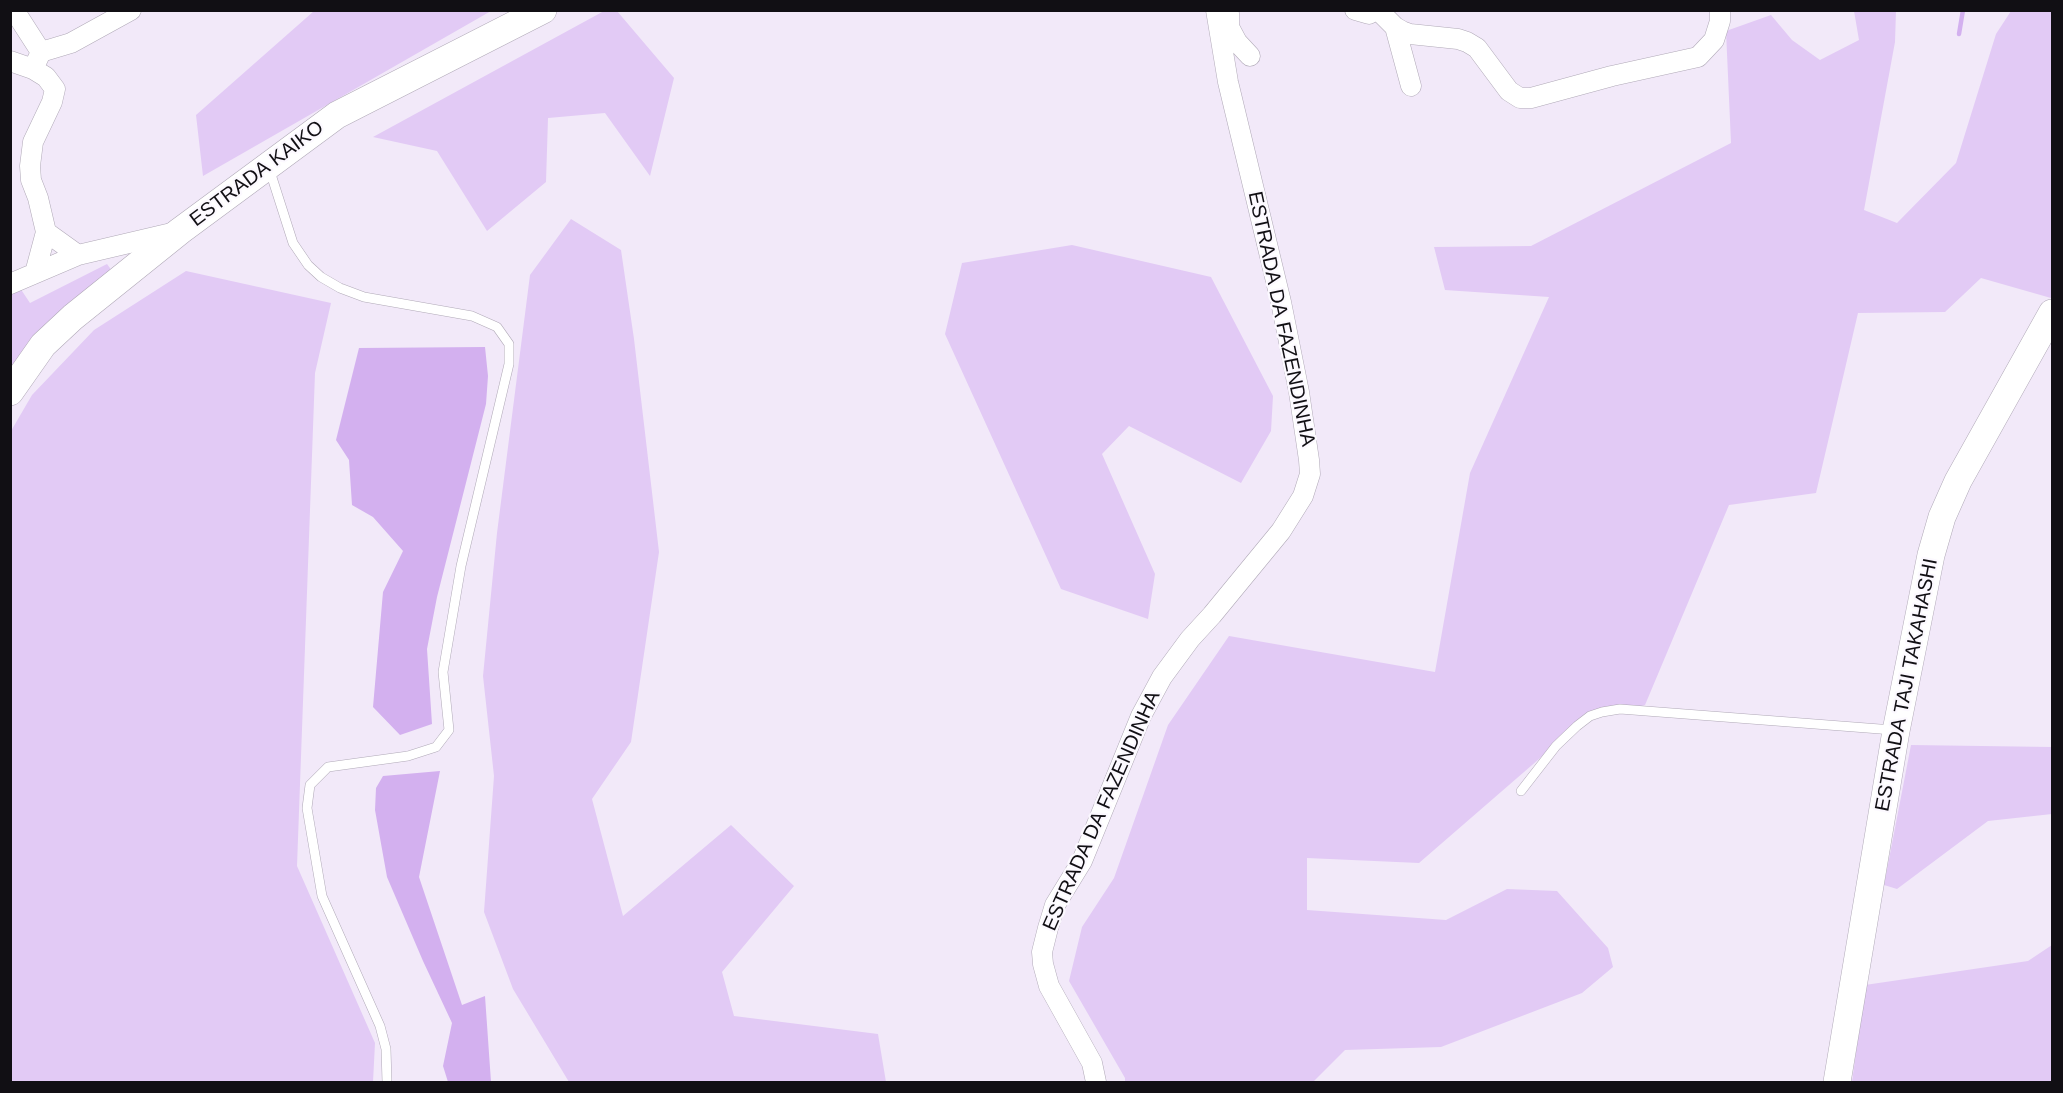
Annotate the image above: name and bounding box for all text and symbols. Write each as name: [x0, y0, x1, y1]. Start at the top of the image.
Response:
street label: ESTRADA KAIKO: [185, 116, 329, 232]
street label: ESTRADA DA FAZENDINHA: [1242, 189, 1320, 449]
street label: ESTRADA TAJI TAKAHASHI: [1871, 557, 1943, 813]
street label: ESTRADA DA FAZENDINHA: [1038, 687, 1166, 935]

